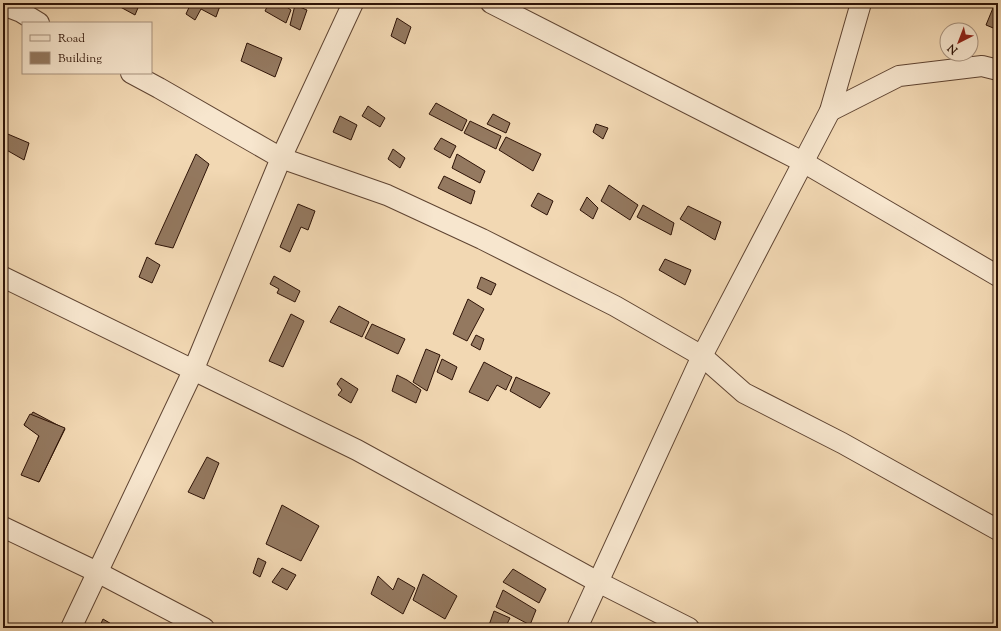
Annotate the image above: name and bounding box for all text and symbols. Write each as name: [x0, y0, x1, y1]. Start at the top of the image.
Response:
legend: [22, 22, 152, 74]
north arrow: [939, 22, 979, 62]
text: Road: [58, 30, 85, 48]
text: N: [944, 40, 962, 58]
text: Building: [58, 50, 102, 68]

